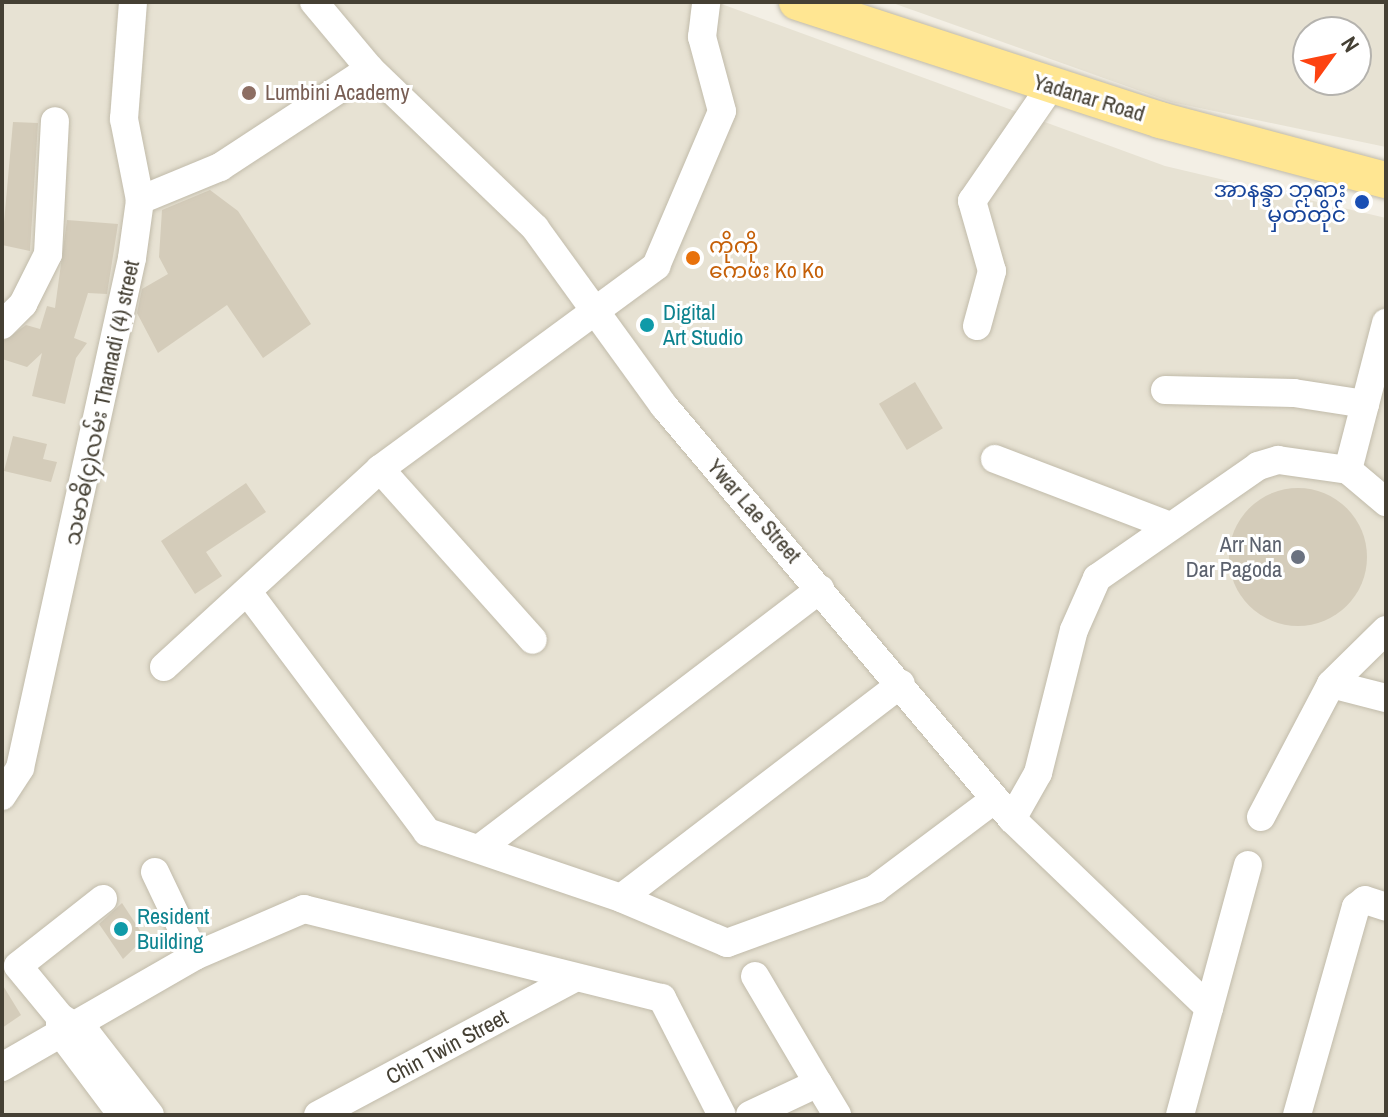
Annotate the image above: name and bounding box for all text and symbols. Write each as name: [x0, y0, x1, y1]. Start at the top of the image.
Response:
north arrow: [1292, 16, 1372, 96]
text: N: [1334, 30, 1367, 58]
street label: Yadanar Road: [1030, 69, 1148, 127]
place label: Lumbini Academy: [265, 80, 410, 106]
marker: Lumbini Academy: [240, 84, 258, 102]
place label: အာနန္ဒာ ဘုရား မှတ်တိုင်: [1214, 176, 1346, 228]
marker: အာနန္ဒာ ဘုရား မှတ်တိုင်: [1353, 193, 1371, 211]
place label: ကိုကို ကေဖး Ko Ko: [709, 232, 824, 284]
marker: ကိုကို ကေဖး Ko Ko: [684, 249, 702, 267]
street label: သမာဓိ(၄)လမ်း Thamadi (4) street: [59, 258, 145, 548]
place label: Digital Art Studio: [663, 299, 743, 350]
marker: Digital Art Studio: [638, 316, 656, 334]
street label: Ywar Lae Street: [702, 454, 806, 568]
place label: Arr Nan Dar Pagoda: [1186, 531, 1282, 582]
marker: Arr Nan Dar Pagoda: [1289, 548, 1307, 566]
place label: Resident Building: [137, 903, 209, 954]
marker: Resident Building: [112, 920, 130, 938]
street label: Chin Twin Street: [381, 1004, 513, 1090]

